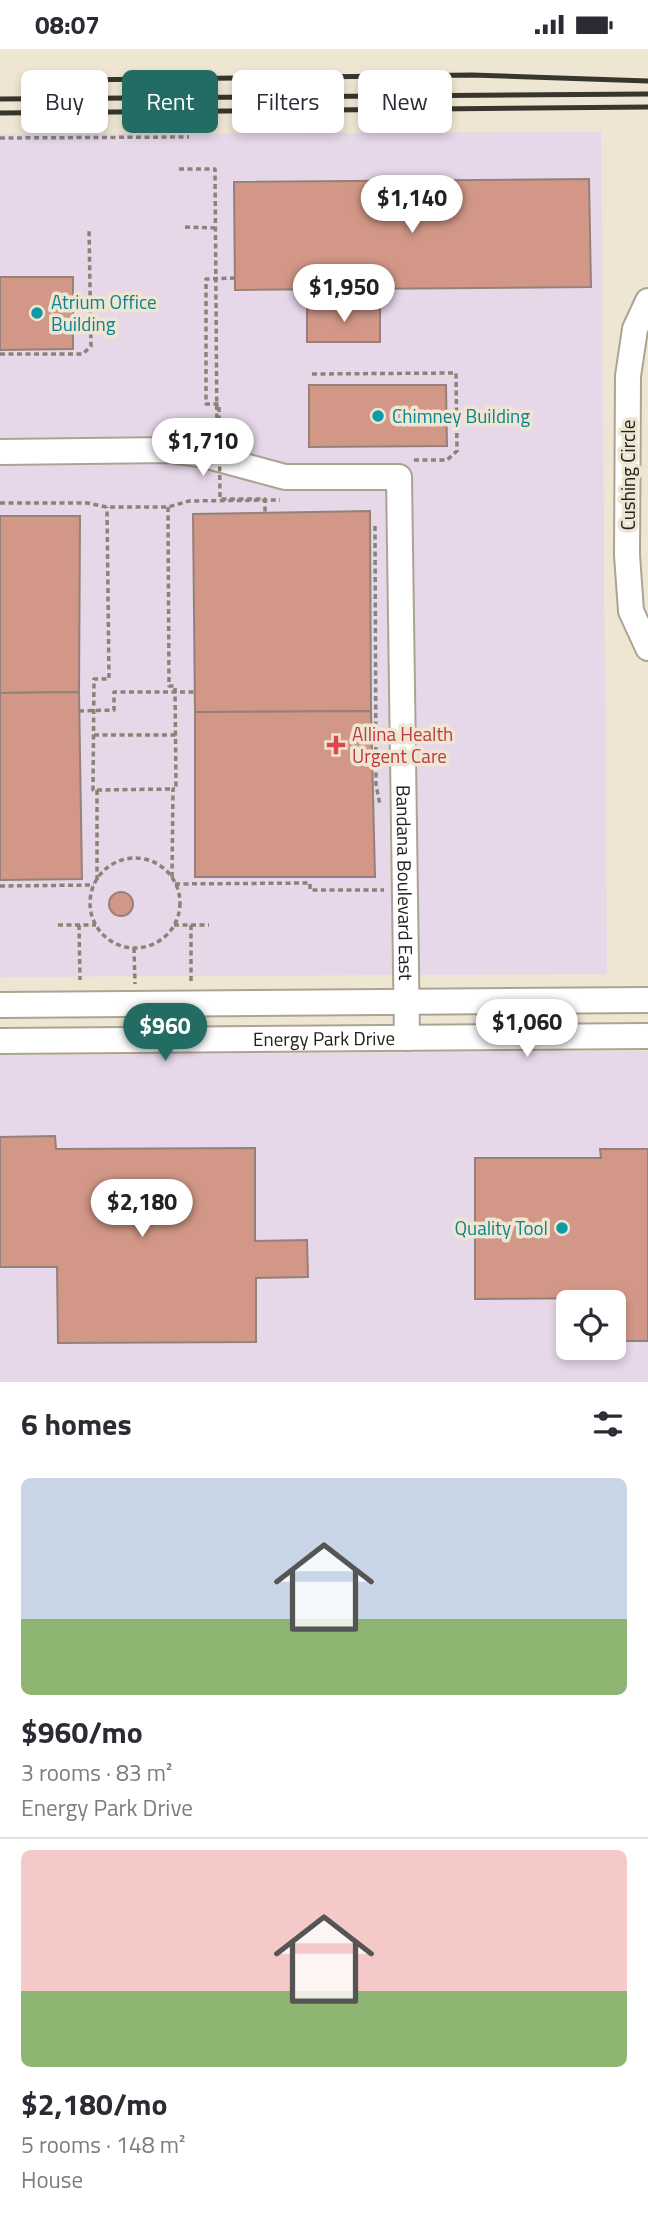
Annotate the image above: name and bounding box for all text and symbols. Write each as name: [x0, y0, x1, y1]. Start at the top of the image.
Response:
text: 08:07: [35, 5, 100, 44]
chip: Buy: [21, 70, 108, 133]
chip: Rent: [122, 70, 218, 133]
chip: Filters: [232, 70, 344, 133]
chip: New: [358, 70, 452, 133]
pin: $1,140: [355, 176, 469, 235]
text: $1,140: [377, 180, 447, 215]
pin: $1,950: [287, 265, 401, 324]
text: $1,950: [309, 269, 379, 304]
place label: Atrium Office Building: [51, 287, 157, 338]
marker: Atrium Office Building: [29, 305, 45, 321]
place label: Chimney Building: [392, 401, 530, 430]
marker: Chimney Building: [370, 408, 386, 424]
pin: $1,710: [146, 419, 260, 478]
street label: Cushing Circle: [613, 420, 642, 530]
text: $1,710: [168, 423, 238, 458]
place label: Allina Health Urgent Care: [352, 719, 453, 770]
marker: Allina Health Urgent Care: [326, 735, 346, 755]
street label: Bandana Boulevard East: [389, 785, 421, 981]
pin: $1,060: [470, 999, 584, 1059]
pin: $960: [124, 1003, 206, 1063]
text: $1,060: [492, 1004, 562, 1039]
text: $960: [139, 1008, 191, 1043]
street label: Energy Park Drive: [253, 1023, 395, 1053]
pin: $2,180: [85, 1179, 199, 1239]
text: $2,180: [107, 1184, 177, 1219]
place label: Quality Tool: [455, 1213, 548, 1242]
marker: Quality Tool: [554, 1220, 570, 1236]
map controls: [556, 1290, 626, 1360]
button: locate: [556, 1290, 626, 1360]
text: 6 homes: [21, 1401, 132, 1447]
icon: filters: [589, 1405, 627, 1443]
icon: home: [261, 1524, 387, 1650]
text: $960/mo: [21, 1709, 143, 1755]
text: 3 rooms · 83 m²: [21, 1755, 172, 1790]
text: Energy Park Drive: [21, 1790, 193, 1825]
icon: home: [261, 1896, 387, 2022]
text: $2,180/mo: [21, 2081, 167, 2127]
text: 5 rooms · 148 m²: [21, 2127, 185, 2162]
text: House: [21, 2162, 83, 2197]

